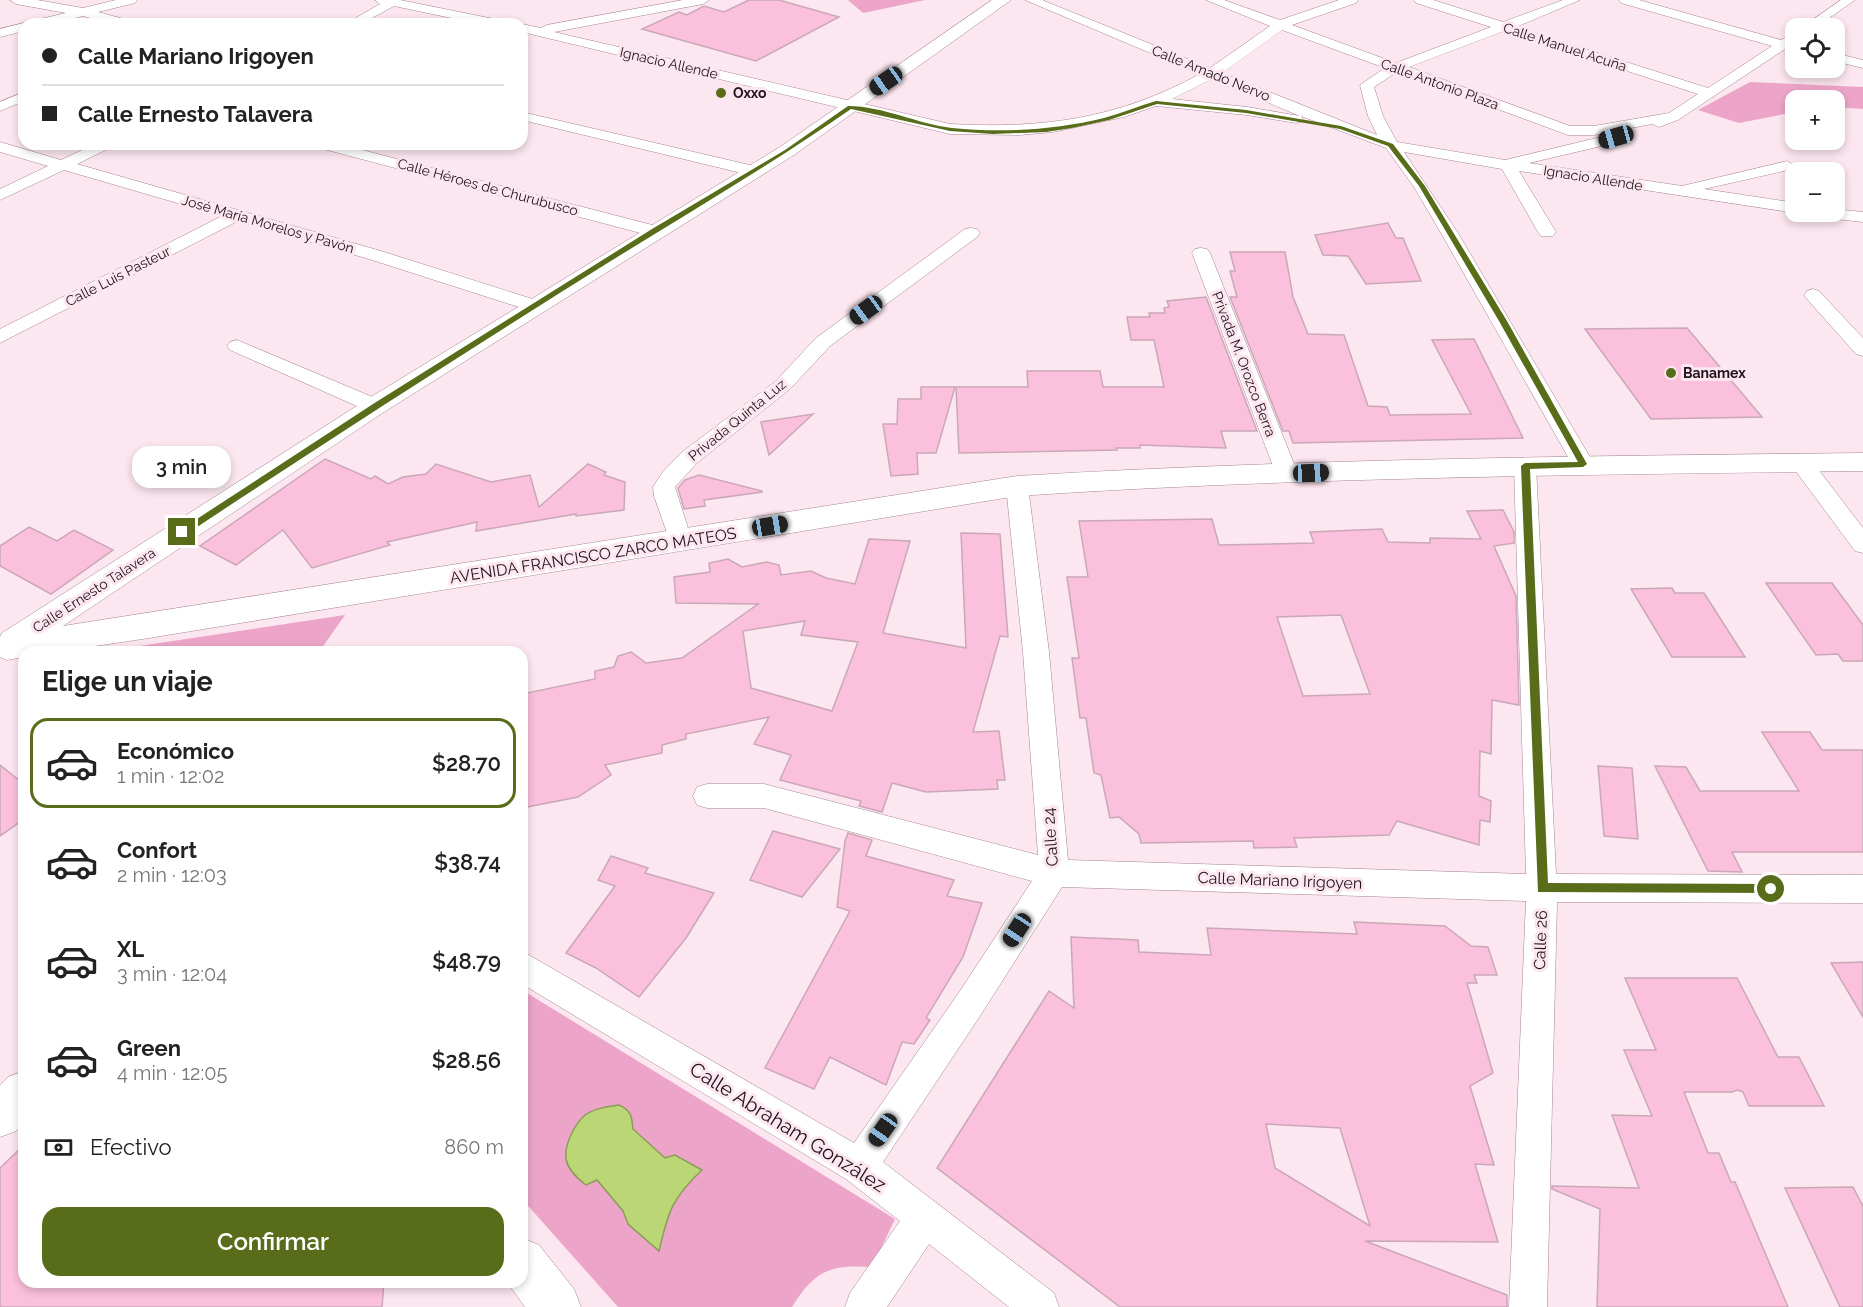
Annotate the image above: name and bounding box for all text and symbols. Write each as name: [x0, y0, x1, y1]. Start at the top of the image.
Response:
map controls: [1785, 18, 1845, 222]
button: locate: [1785, 18, 1845, 78]
street label: Calle Manuel Acuña: [1501, 20, 1629, 74]
street label: Calle Amado Nervo: [1150, 42, 1272, 104]
text: Calle Mariano Irigoyen: [78, 43, 314, 69]
street label: Ignacio Allende: [618, 44, 720, 82]
street label: Calle Antonio Plaza: [1379, 55, 1501, 113]
car: [866, 63, 906, 99]
place label: Oxxo: [733, 85, 767, 101]
marker: Oxxo: [714, 86, 728, 100]
button: +: [1785, 90, 1845, 150]
text: Calle Ernesto Talavera: [78, 101, 313, 127]
car: [1596, 123, 1636, 151]
street label: Calle Héroes de Churubusco: [396, 155, 580, 219]
street label: Ignacio Allende: [1542, 162, 1644, 194]
button: −: [1785, 162, 1845, 222]
street label: José María Morelos y Pavón: [180, 192, 356, 256]
street label: Calle Luis Pasteur: [63, 243, 173, 309]
street label: Privada M. Orozco Berra: [1209, 289, 1279, 439]
car: [846, 292, 886, 328]
place label: Banamex: [1683, 365, 1746, 381]
marker: Banamex: [1664, 366, 1678, 380]
street label: Privada Quinta Luz: [685, 376, 789, 464]
callout: 3 min: [132, 445, 231, 487]
text: 3 min: [156, 455, 207, 479]
car: [1293, 463, 1329, 483]
car: [751, 514, 789, 538]
route end: [168, 518, 195, 545]
street label: AVENIDA FRANCISCO ZARCO MATEOS: [448, 523, 738, 588]
street label: Calle Ernesto Talavera: [30, 544, 158, 636]
text: Elige un viaje: [42, 666, 213, 697]
icon: car: [45, 736, 99, 790]
text: Económico: [117, 738, 234, 764]
text: $28.70: [432, 750, 501, 776]
text: 1 min · 12:02: [117, 764, 224, 788]
street label: Calle 24: [1039, 807, 1062, 867]
icon: car: [45, 835, 99, 889]
text: Confort: [117, 837, 197, 863]
text: $38.74: [434, 849, 501, 875]
text: 2 min · 12:03: [117, 863, 227, 887]
street label: Calle Mariano Irigoyen: [1197, 868, 1363, 893]
route start: [1757, 875, 1784, 902]
car: [1000, 910, 1034, 950]
street label: Calle 26: [1530, 910, 1551, 970]
icon: car: [45, 934, 99, 988]
text: XL: [117, 936, 144, 962]
text: $48.79: [432, 948, 501, 974]
text: 3 min · 12:04: [117, 962, 227, 986]
icon: car: [45, 1033, 99, 1087]
text: Green: [117, 1035, 181, 1061]
text: $28.56: [432, 1047, 501, 1073]
street label: Calle Abraham González: [685, 1057, 891, 1197]
text: 4 min · 12:05: [117, 1061, 227, 1085]
car: [865, 1110, 901, 1150]
icon: cash: [42, 1131, 75, 1164]
text: Efectivo: [90, 1134, 172, 1160]
text: 860 m: [444, 1135, 504, 1159]
button: Confirmar: [42, 1207, 504, 1276]

